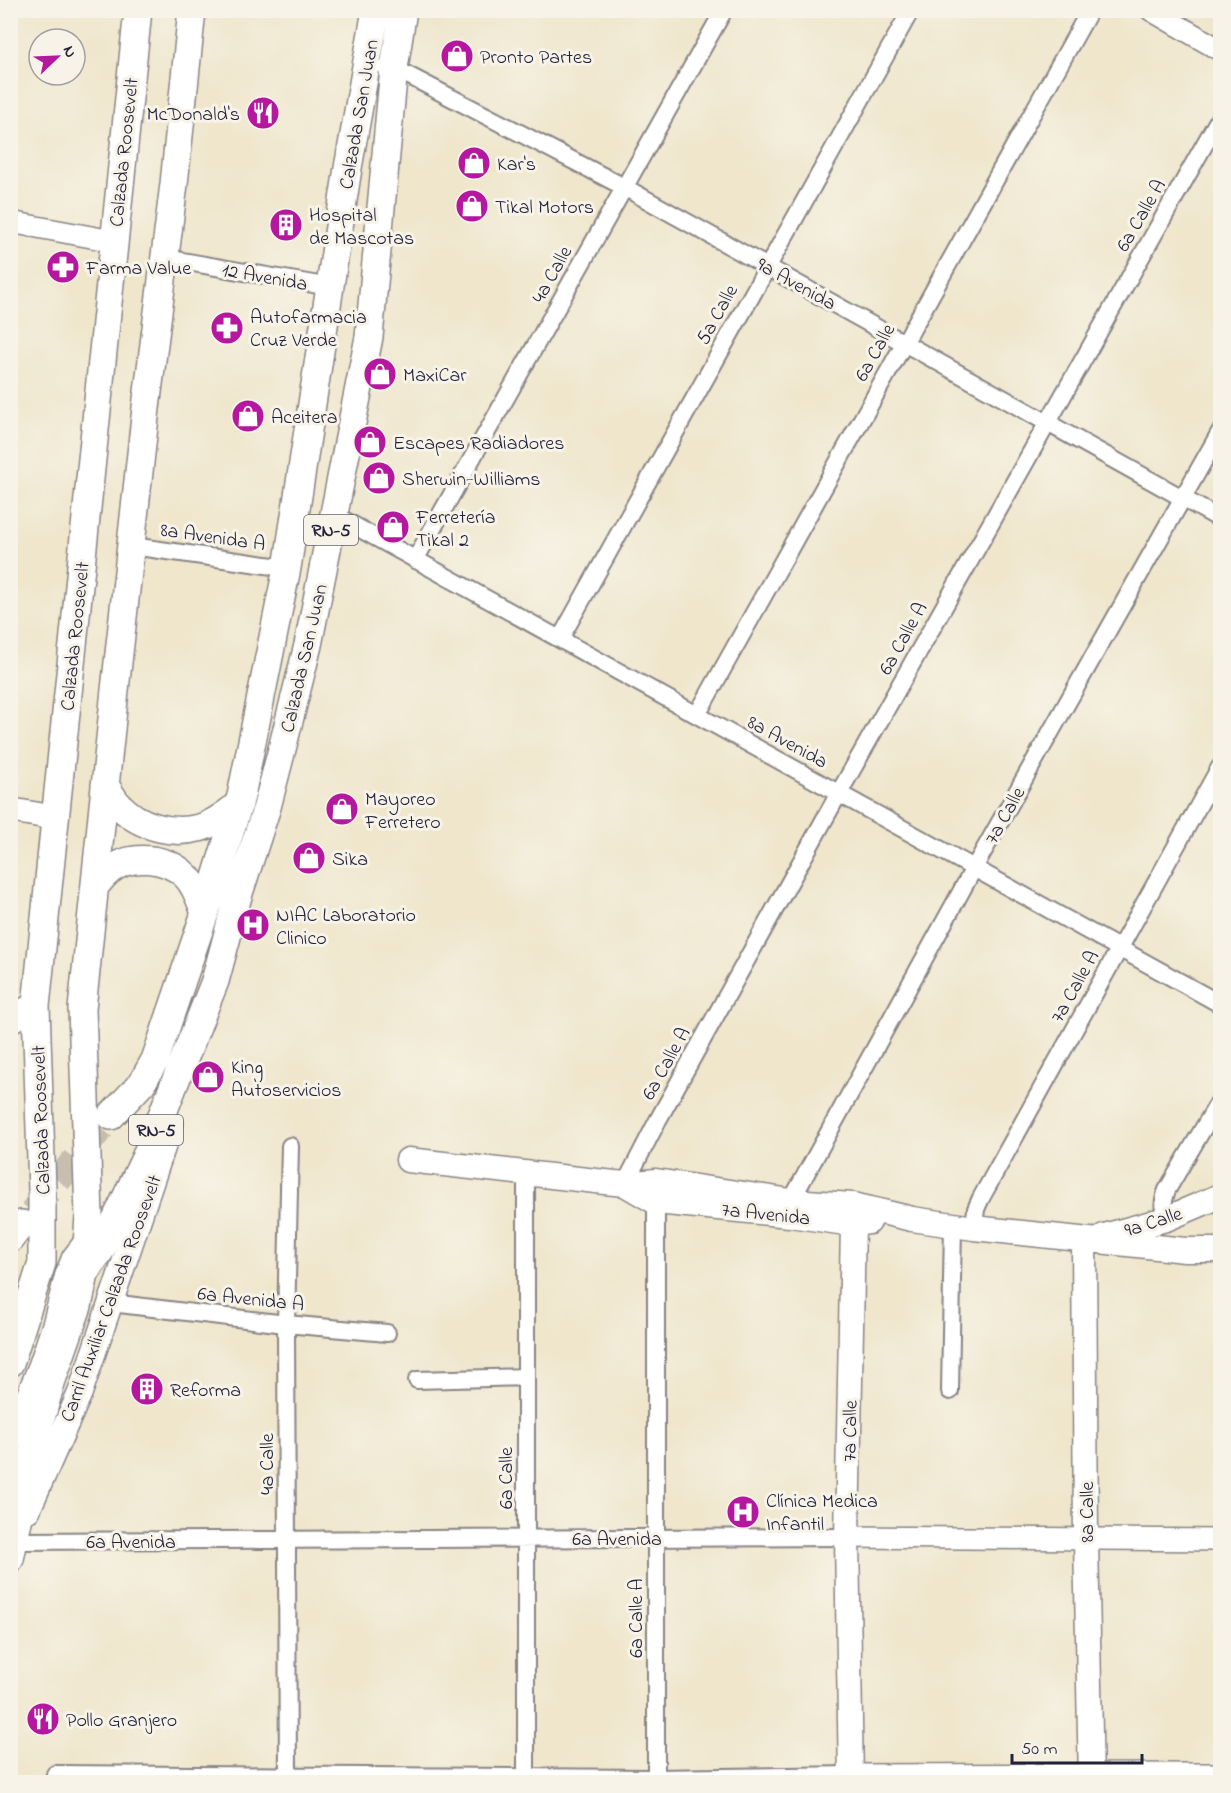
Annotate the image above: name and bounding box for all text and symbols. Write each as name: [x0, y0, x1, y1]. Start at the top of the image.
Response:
north arrow: [27, 27, 87, 87]
street label: Calzada San Juan: [333, 37, 388, 192]
shop icon: Pronto Partes: [439, 38, 475, 74]
text: N: [56, 42, 82, 62]
place label: Pronto Partes: [480, 44, 592, 73]
street label: Calzada Roosevelt: [103, 76, 148, 228]
restaurant icon: McDonald's: [245, 95, 281, 131]
place label: McDonald's: [146, 101, 240, 130]
shop icon: Kar's: [456, 145, 492, 181]
place label: Kar's: [497, 151, 536, 180]
street label: 6a Calle A: [1110, 175, 1175, 258]
shop icon: Tikal Motors: [454, 188, 490, 224]
place label: Tikal Motors: [495, 194, 594, 223]
place label: Hospital de Mascotas: [309, 202, 414, 254]
building icon: Hospital de Mascotas: [268, 207, 304, 243]
street label: 4a Calle: [526, 241, 581, 309]
pharmacy icon: Farma Value: [45, 249, 81, 285]
street label: 9a Avenida: [751, 251, 841, 319]
place label: Farma Value: [85, 255, 191, 284]
street label: 12 Avenida: [220, 257, 310, 300]
street label: 5a Calle: [690, 280, 747, 351]
place label: Autofarmacia Cruz Verde: [250, 304, 367, 356]
pharmacy icon: Autofarmacia Cruz Verde: [209, 310, 245, 346]
street label: 6a Calle: [848, 319, 904, 387]
shop icon: MaxiCar: [362, 356, 398, 392]
place label: MaxiCar: [403, 362, 467, 391]
shop icon: Aceitera: [230, 398, 266, 434]
place label: Aceitera: [271, 404, 337, 433]
shop icon: Escapes Radiadores: [352, 424, 388, 460]
place label: Escapes Radiadores: [393, 430, 564, 459]
shop icon: Sherwin-Williams: [361, 460, 397, 496]
place label: Sherwin-Williams: [402, 466, 541, 495]
place label: Ferretería Tikal 2: [415, 504, 496, 556]
shop icon: Ferretería Tikal 2: [375, 509, 411, 545]
road number: RN-5: [304, 515, 358, 545]
street label: 8a Avenida A: [158, 517, 267, 560]
street label: Calzada Roosevelt: [54, 560, 99, 712]
street label: Calzada San Juan: [274, 581, 337, 736]
street label: 6a Calle A: [872, 597, 936, 681]
street label: 8a Avenida: [741, 709, 832, 777]
street label: 7a Calle: [979, 782, 1034, 850]
place label: Mayoreo Ferretero: [364, 786, 441, 838]
shop icon: Mayoreo Ferretero: [324, 791, 360, 827]
shop icon: Sika: [291, 840, 327, 876]
place label: Sika: [332, 846, 368, 875]
place label: NIAC Laboratorio Clinico: [276, 902, 416, 954]
hospital icon: NIAC Laboratorio Clinico: [235, 907, 271, 943]
street label: 7a Calle A: [1044, 946, 1108, 1029]
street label: 6a Calle A: [635, 1022, 699, 1106]
street label: Calzada Roosevelt: [25, 1044, 60, 1195]
place label: King Autoservicios: [231, 1054, 342, 1106]
shop icon: King Autoservicios: [190, 1059, 226, 1095]
road number: RN-5: [129, 1115, 183, 1145]
street label: Carril Auxiliar Calzada Roosevelt: [54, 1171, 171, 1426]
street label: 7a Avenida: [720, 1196, 812, 1235]
street label: 9a Calle: [1121, 1200, 1186, 1246]
street label: 6a Avenida A: [196, 1280, 305, 1321]
building icon: Reforma: [129, 1371, 165, 1407]
place label: Reforma: [170, 1377, 241, 1406]
street label: 7a Calle: [836, 1400, 867, 1462]
street label: 4a Calle: [254, 1433, 283, 1495]
street label: 6a Calle: [493, 1447, 522, 1509]
street label: 8a Calle: [1074, 1482, 1103, 1542]
place label: Clínica Medica Infantil: [766, 1488, 878, 1540]
hospital icon: Clínica Medica Infantil: [725, 1494, 761, 1530]
street label: 6a Avenida: [572, 1526, 662, 1555]
street label: 6a Avenida: [86, 1529, 176, 1558]
street label: 6a Calle A: [623, 1578, 652, 1658]
restaurant icon: Pollo Granjero: [25, 1701, 61, 1737]
place label: Pollo Granjero: [66, 1707, 177, 1736]
scale bar: [1012, 1727, 1142, 1765]
text: 50 m: [1021, 1737, 1058, 1763]

